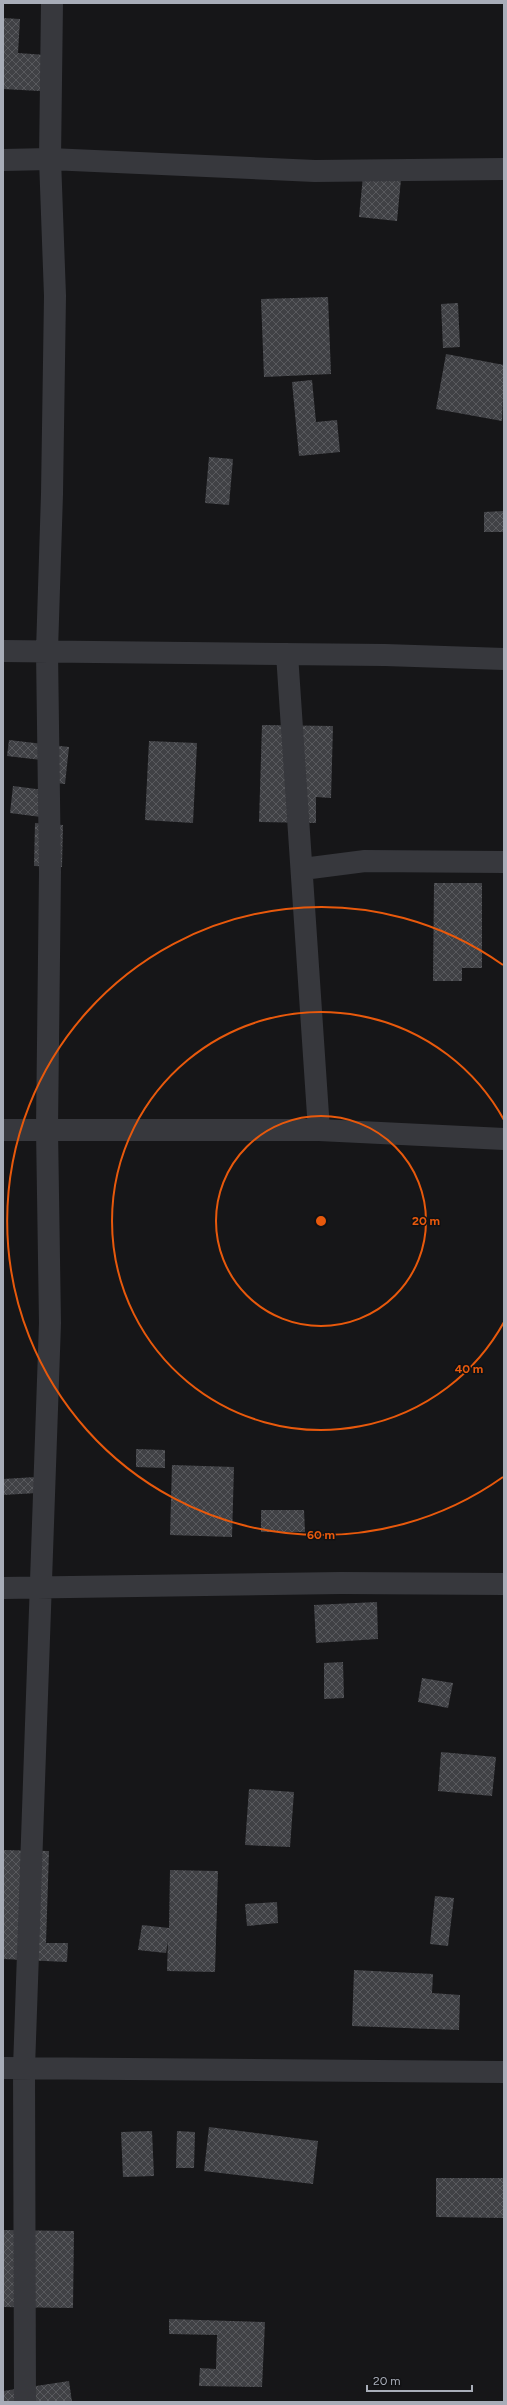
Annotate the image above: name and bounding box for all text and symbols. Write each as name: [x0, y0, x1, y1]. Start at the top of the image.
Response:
centre of rings: [314, 1214, 328, 1228]
text: 20 m: [412, 1214, 440, 1228]
text: 40 m: [455, 1362, 483, 1376]
text: 60 m: [307, 1528, 335, 1542]
scale bar: [367, 2367, 472, 2393]
text: 20 m: [373, 2374, 401, 2388]

